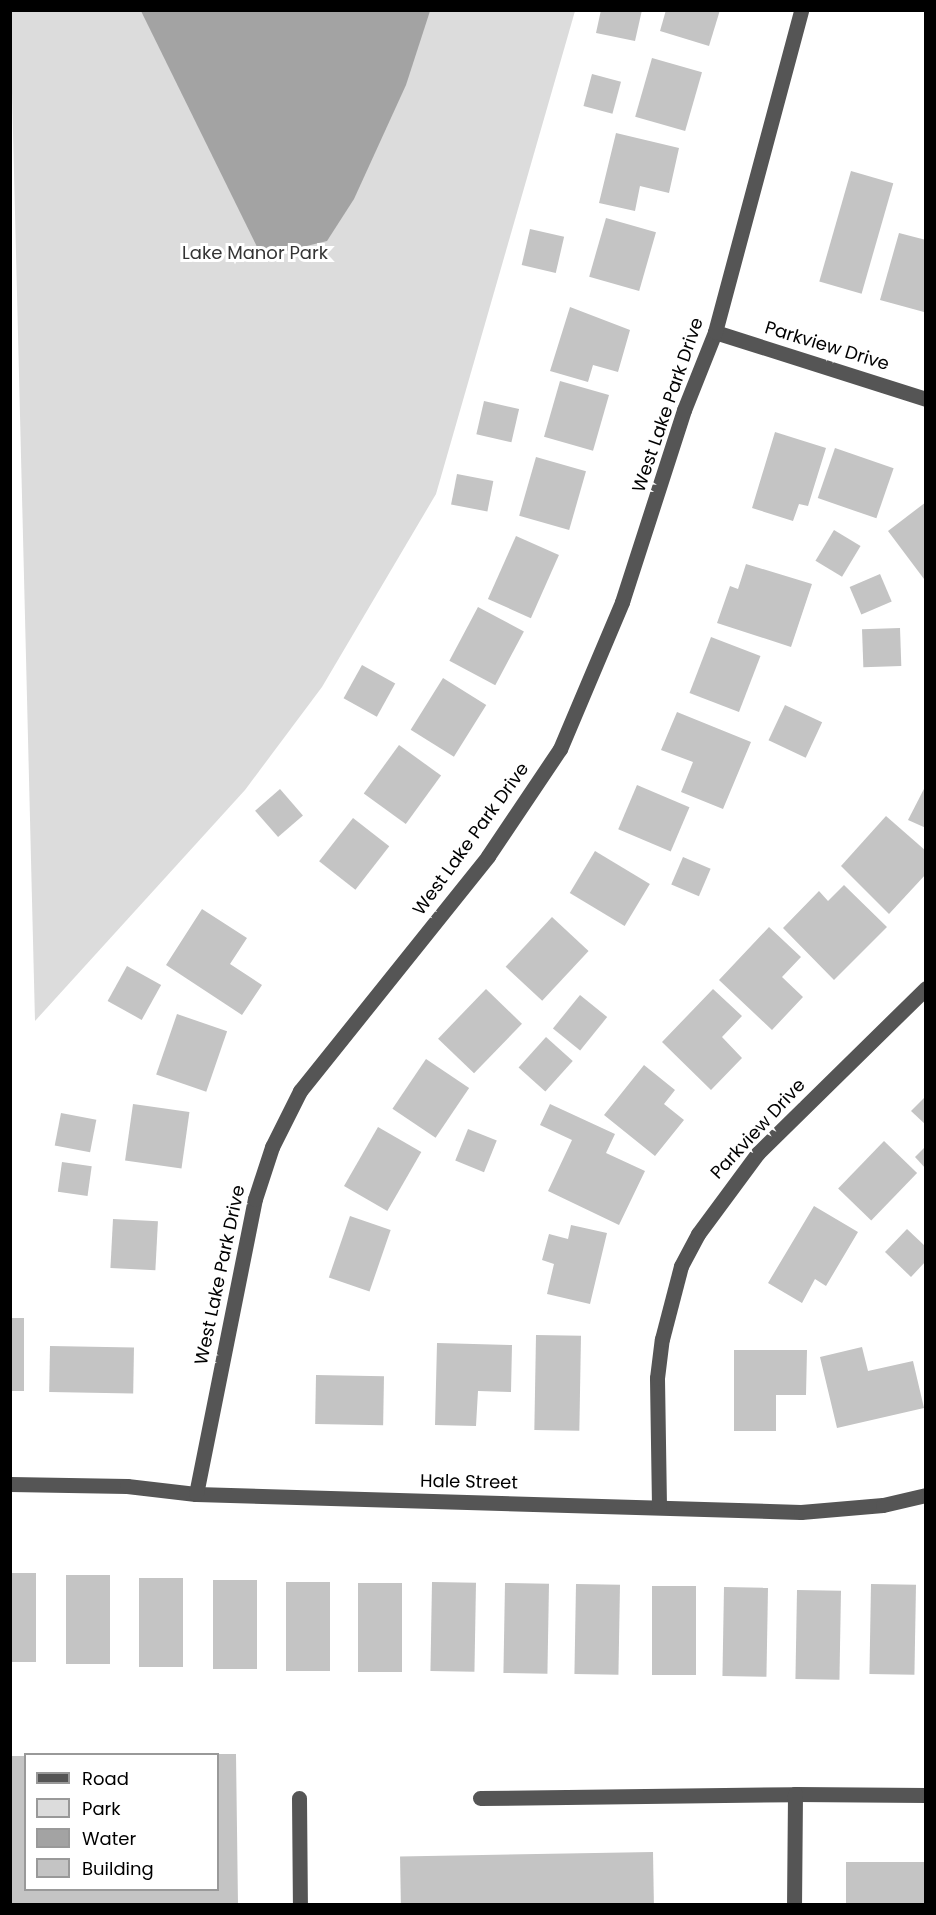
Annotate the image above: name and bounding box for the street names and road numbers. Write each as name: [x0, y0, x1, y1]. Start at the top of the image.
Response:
street label: West Lake Park Drive: [628, 315, 708, 495]
street label: Parkview Drive: [762, 317, 892, 375]
street label: West Lake Park Drive: [408, 759, 534, 919]
street label: Parkview Drive: [706, 1074, 810, 1184]
street label: West Lake Park Drive: [190, 1183, 250, 1367]
street label: Hale Street: [420, 1470, 518, 1494]

